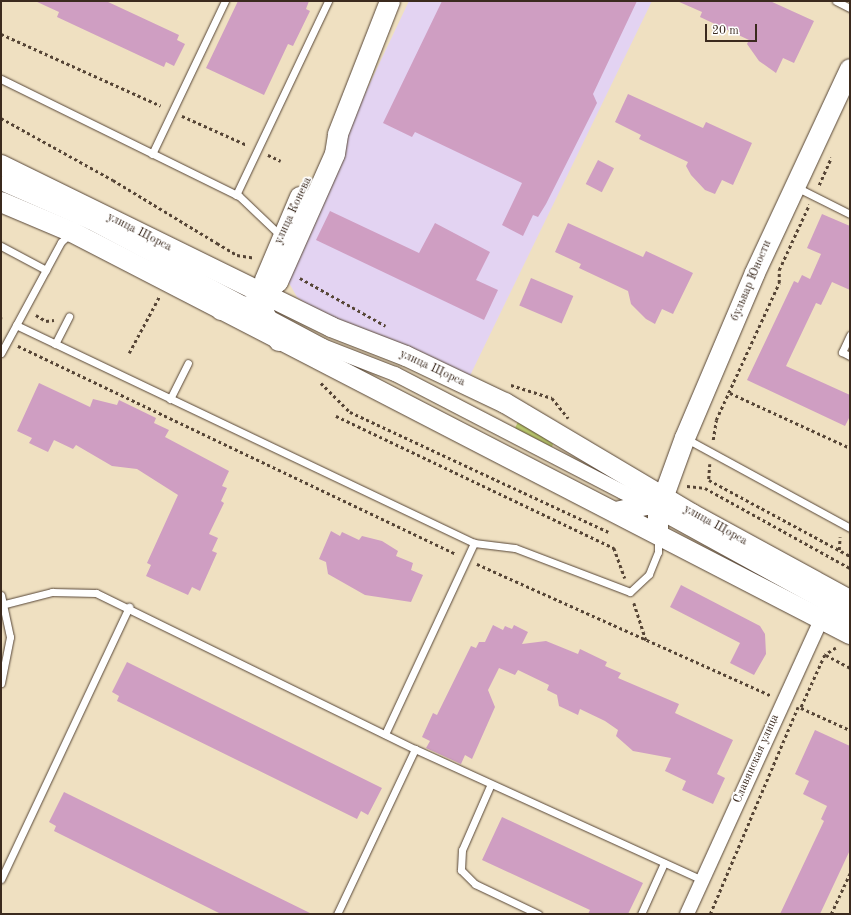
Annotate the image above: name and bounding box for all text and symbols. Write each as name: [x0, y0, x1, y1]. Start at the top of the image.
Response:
scale bar: [707, 16, 759, 42]
text: 20 m: [712, 25, 739, 37]
street label: улица Конева: [272, 175, 316, 247]
street label: улица Щорса: [104, 211, 174, 255]
street label: бульвар Юности: [728, 238, 776, 324]
street label: улица Щорса: [397, 348, 467, 390]
street label: улица Щорса: [681, 503, 749, 549]
street label: Славянская улица: [731, 712, 783, 806]

